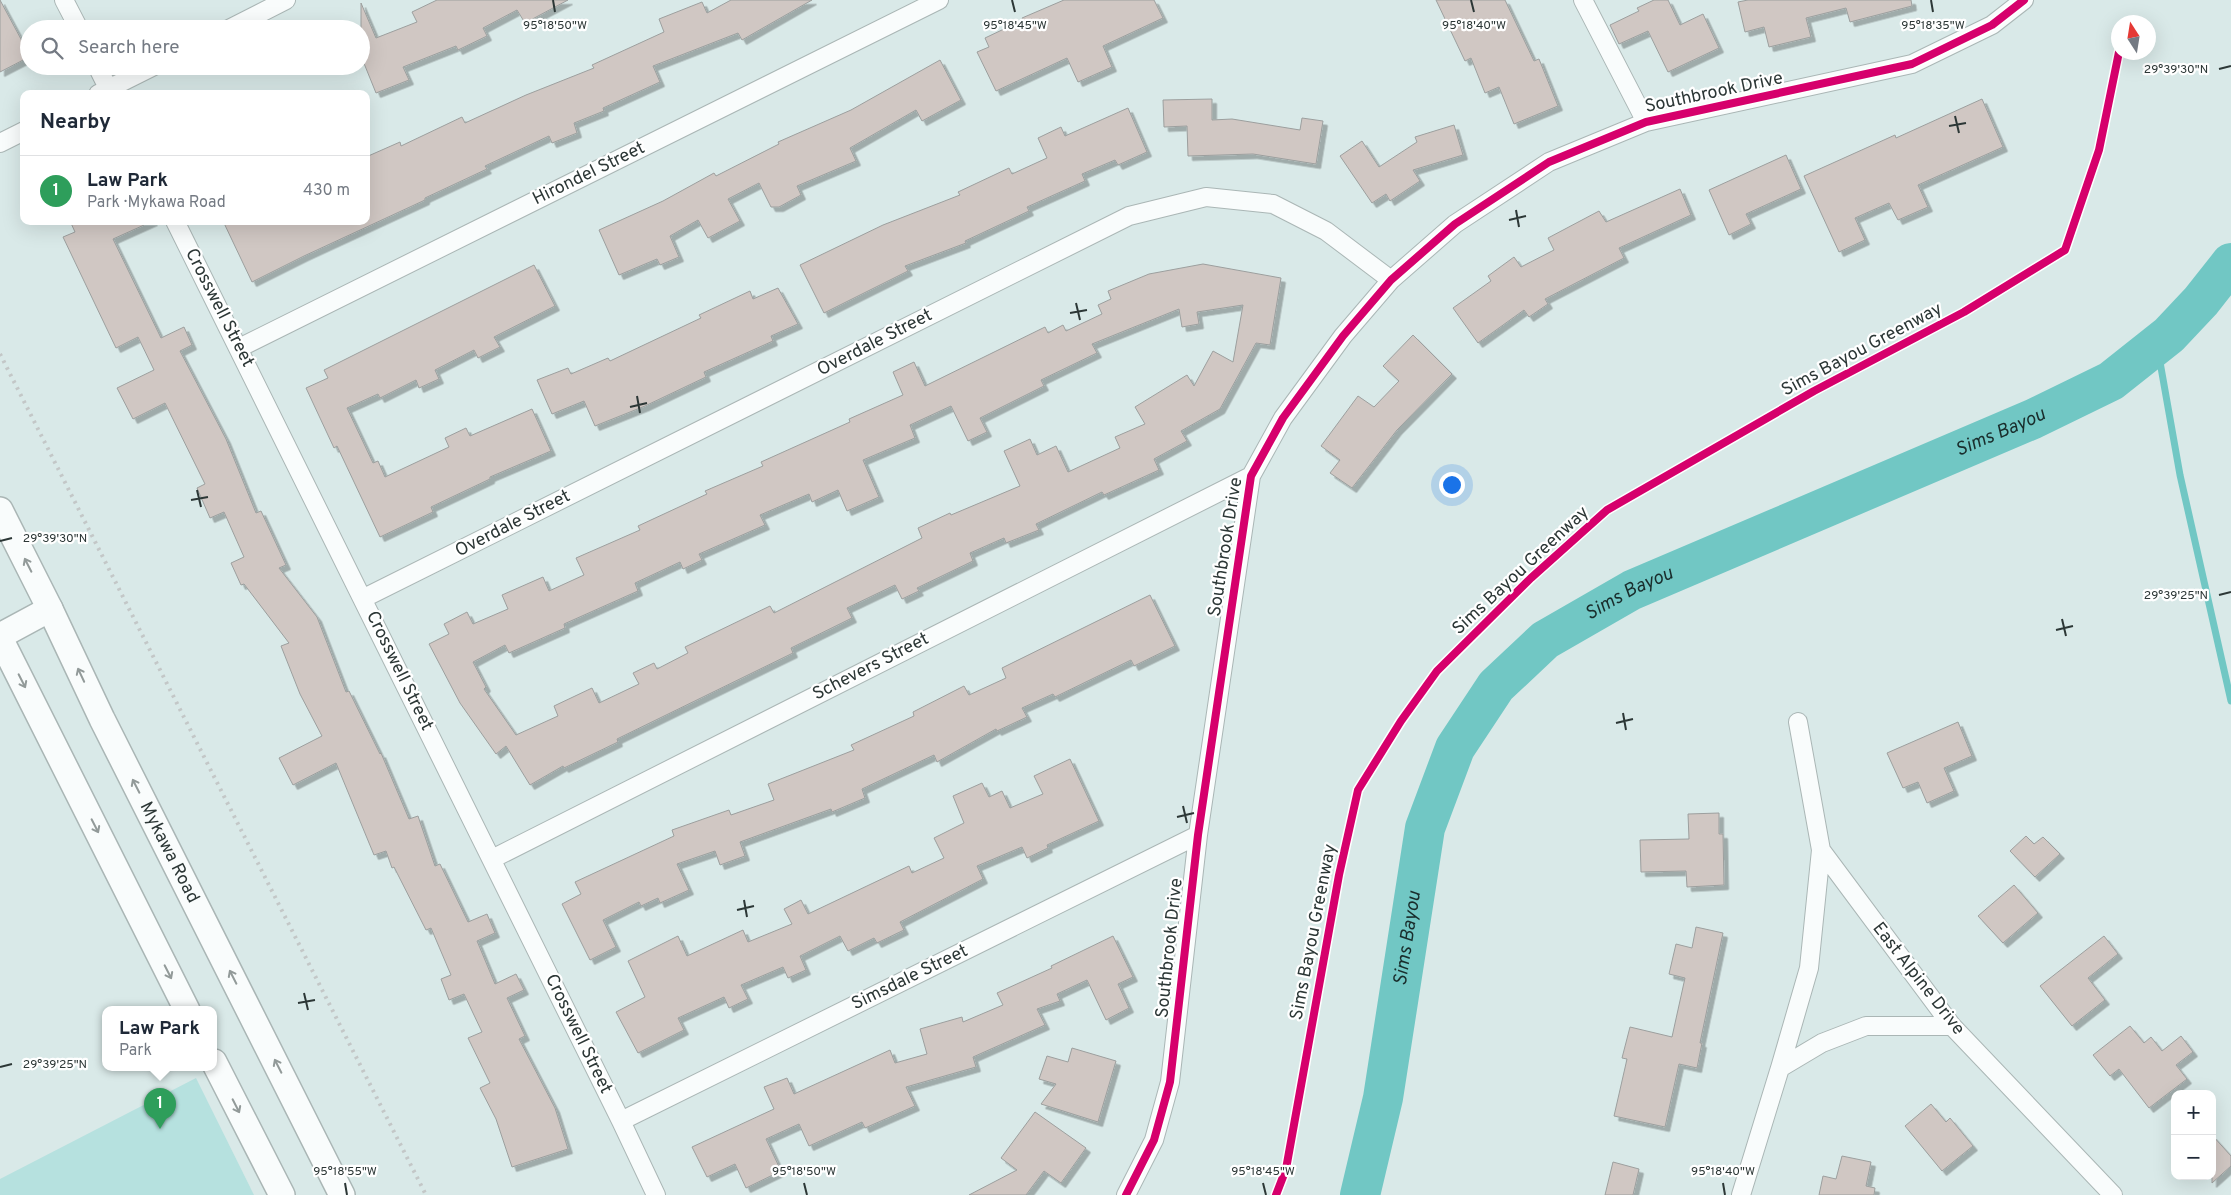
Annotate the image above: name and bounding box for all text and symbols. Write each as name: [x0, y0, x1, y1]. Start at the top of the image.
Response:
north arrow: [2111, 15, 2156, 60]
text: 95°18'50"W: [523, 18, 587, 34]
text: 95°18'45"W: [983, 18, 1047, 34]
text: 95°18'40"W: [1442, 18, 1506, 34]
text: 95°18'35"W: [1901, 18, 1965, 34]
search box: [20, 20, 370, 75]
icon: search: [38, 34, 66, 62]
text: Search here: [78, 36, 180, 60]
text: 29°39'30"N: [2144, 62, 2208, 78]
street label: Southbrook Drive: [1643, 67, 1785, 119]
text: Nearby: [40, 109, 111, 136]
street label: Hirondel Street: [529, 137, 649, 211]
text: Law Park: [87, 169, 168, 193]
text: 1: [53, 181, 59, 201]
text: 430 m: [303, 181, 350, 201]
text: Park · Mykawa Road: [87, 193, 226, 213]
street label: Crosswell Street: [179, 245, 259, 371]
street label: Sims Bayou Greenway: [1778, 298, 1946, 402]
street label: Overdale Street: [814, 304, 936, 382]
water label: Sims Bayou: [1952, 402, 2050, 463]
your location: [1439, 472, 1465, 498]
street label: Southbrook Drive: [1204, 476, 1248, 618]
street label: Overdale Street: [452, 485, 574, 563]
street label: Sims Bayou Greenway: [1448, 502, 1594, 640]
text: 29°39'30"N: [23, 531, 87, 547]
one-way arrow: [23, 558, 33, 573]
water label: Sims Bayou: [1581, 562, 1677, 626]
text: 29°39'25"N: [2144, 588, 2208, 604]
street label: Crosswell Street: [360, 607, 438, 735]
street label: Schevers Street: [809, 628, 933, 706]
one-way arrow: [76, 667, 86, 682]
one-way arrow: [18, 673, 27, 688]
one-way arrow: [131, 778, 141, 793]
street label: Mykawa Road: [134, 798, 204, 907]
one-way arrow: [90, 819, 100, 834]
street label: Sims Bayou Greenway: [1286, 842, 1342, 1022]
street label: Southbrook Drive: [1151, 877, 1189, 1019]
water label: Sims Bayou: [1389, 889, 1427, 988]
street label: East Alpine Drive: [1867, 918, 1969, 1040]
street label: Simsdale Street: [848, 940, 972, 1016]
one-way arrow: [163, 964, 173, 979]
one-way arrow: [228, 970, 238, 985]
street label: Crosswell Street: [539, 970, 617, 1098]
popup: [102, 1006, 217, 1071]
text: Law Park: [119, 1017, 200, 1041]
text: Park: [119, 1041, 152, 1061]
text: 29°39'25"N: [23, 1057, 87, 1073]
one-way arrow: [272, 1059, 282, 1074]
pin: 1: [144, 1088, 176, 1129]
map controls: [2171, 1090, 2216, 1180]
button: +: [2171, 1090, 2216, 1135]
one-way arrow: [232, 1098, 241, 1113]
button: −: [2171, 1135, 2216, 1180]
text: 95°18'55"W: [313, 1164, 377, 1180]
text: 95°18'50"W: [772, 1164, 836, 1180]
text: 95°18'45"W: [1231, 1164, 1295, 1180]
text: 95°18'40"W: [1691, 1164, 1755, 1180]

